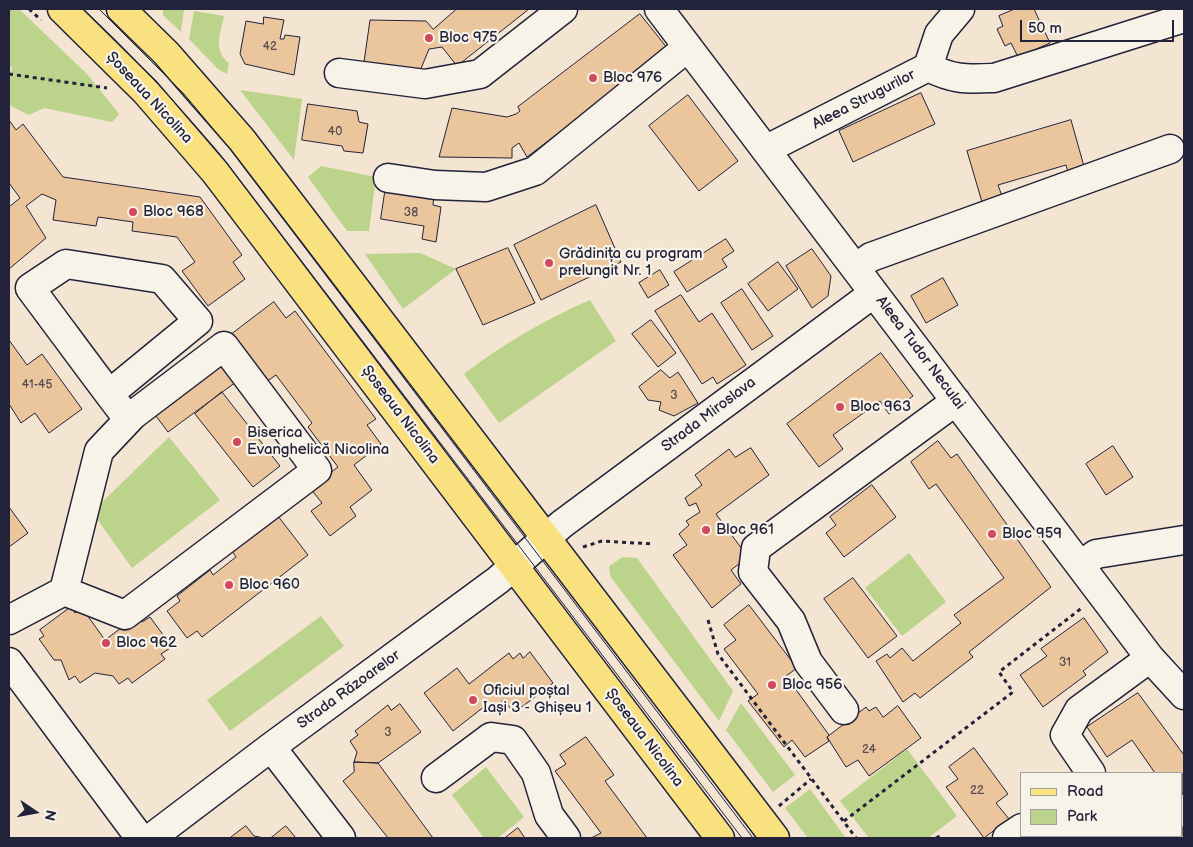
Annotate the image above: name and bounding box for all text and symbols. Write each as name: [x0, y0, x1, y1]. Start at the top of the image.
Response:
scale bar: [1023, 10, 1177, 42]
text: 50 m: [1028, 19, 1062, 38]
place label: Bloc 975: [439, 29, 498, 47]
marker: Bloc 975: [423, 32, 435, 44]
house number: 42: [263, 40, 277, 54]
street label: Șoseaua Nicolina: [102, 49, 196, 147]
street label: Aleea Strugurilor: [809, 66, 919, 134]
place label: Bloc 976: [603, 69, 662, 87]
marker: Bloc 976: [587, 72, 599, 84]
house number: 40: [328, 125, 342, 139]
place label: Bloc 968: [143, 203, 204, 221]
marker: Bloc 968: [127, 206, 139, 218]
house number: 38: [404, 206, 418, 220]
place label: Grădinița cu program prelungit Nr. 1: [559, 245, 703, 280]
marker: Grădinița cu program prelungit Nr. 1: [543, 257, 555, 269]
street label: Aleea Tudor Neculai: [871, 293, 969, 413]
street label: Șoseaua Nicolina: [357, 362, 443, 468]
street label: Strada Miroslava: [658, 374, 760, 456]
house number: 41-45: [22, 378, 52, 392]
house number: 3: [670, 389, 678, 403]
place label: Bloc 963: [850, 398, 911, 416]
marker: Bloc 963: [834, 401, 846, 413]
place label: Biserica Evanghelică Nicolina: [247, 424, 389, 459]
marker: Biserica Evanghelică Nicolina: [231, 436, 243, 448]
place label: Bloc 961: [716, 521, 774, 539]
marker: Bloc 961: [700, 524, 712, 536]
place label: Bloc 959: [1002, 525, 1062, 543]
marker: Bloc 959: [986, 528, 998, 540]
place label: Bloc 960: [239, 576, 300, 594]
marker: Bloc 960: [223, 579, 235, 591]
place label: Bloc 962: [116, 634, 177, 652]
marker: Bloc 962: [100, 637, 112, 649]
street label: Strada Răzoarelor: [294, 647, 404, 733]
house number: 31: [1059, 656, 1071, 670]
place label: Bloc 956: [782, 676, 842, 694]
marker: Bloc 956: [766, 679, 778, 691]
place label: Oficiul poștal Iași 3 - Ghișeu 1: [483, 682, 592, 717]
street label: Șoseaua Nicolina: [601, 685, 687, 791]
marker: Oficiul poștal Iași 3 - Ghișeu 1: [467, 694, 479, 706]
house number: 3: [384, 726, 392, 740]
house number: 24: [862, 743, 876, 757]
legend: [1020, 772, 1183, 837]
text: Road: [1067, 782, 1103, 801]
house number: 22: [970, 784, 984, 798]
north arrow: [10, 787, 60, 837]
text: Park: [1067, 807, 1097, 826]
text: N: [41, 808, 60, 822]

